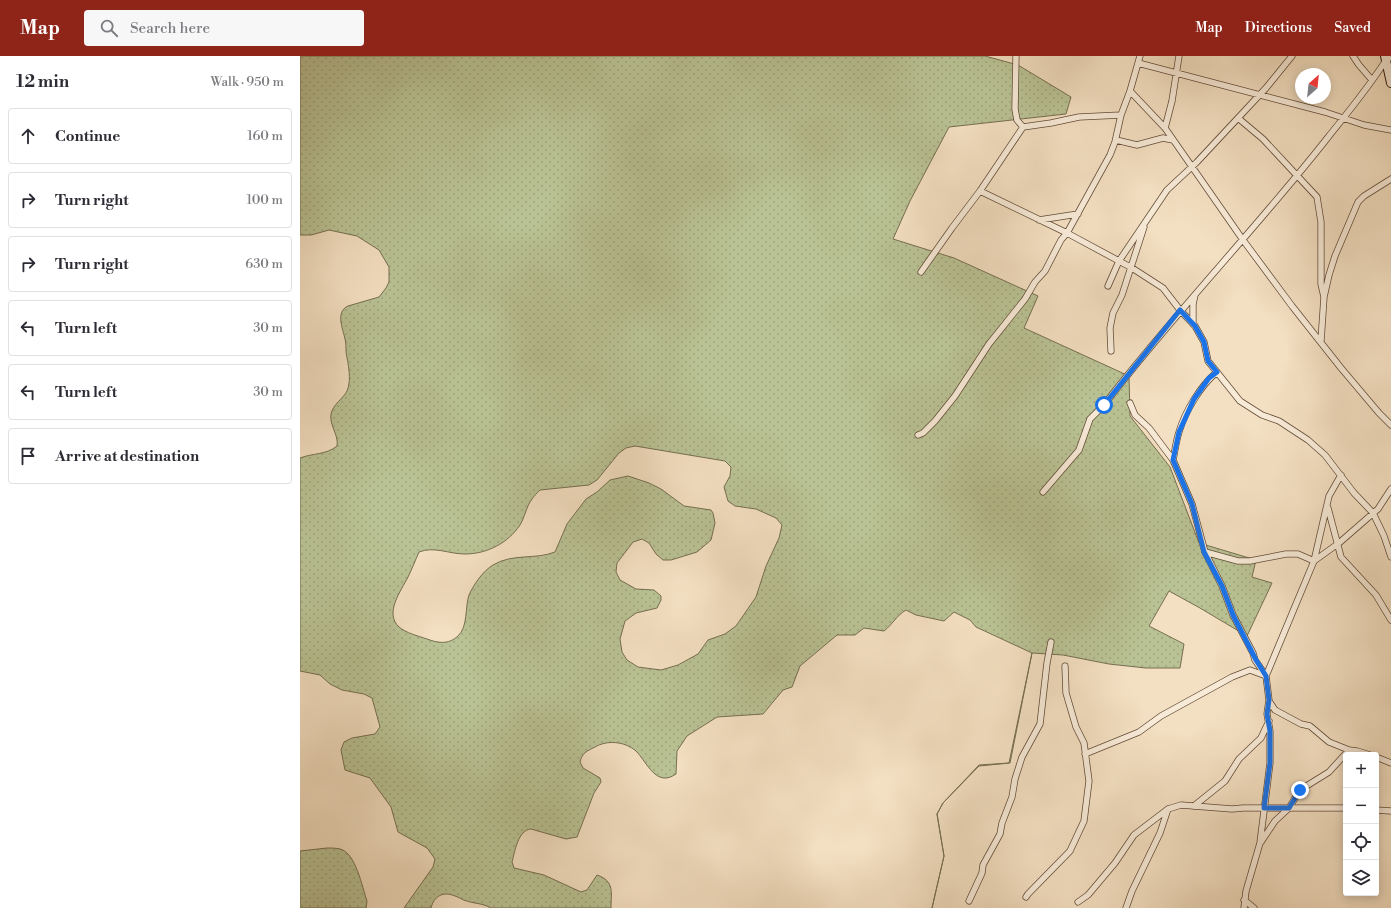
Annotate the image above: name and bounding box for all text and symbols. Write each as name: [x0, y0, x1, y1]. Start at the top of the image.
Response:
search box: [84, 10, 364, 46]
text: Map: [20, 16, 60, 40]
icon: search: [98, 17, 120, 39]
text: Search here: [130, 19, 210, 38]
text: Map: [1195, 19, 1223, 37]
text: Directions: [1245, 19, 1312, 37]
text: Saved: [1334, 19, 1371, 37]
north arrow: [1295, 68, 1331, 104]
text: 12 min: [16, 71, 69, 93]
text: Walk · 950 m: [211, 74, 284, 90]
icon: ahead: [17, 125, 39, 147]
text: Continue: [55, 127, 120, 146]
text: 160 m: [247, 128, 283, 144]
icon: right: [17, 189, 39, 211]
text: Turn right: [55, 191, 129, 210]
text: 100 m: [247, 192, 283, 208]
icon: right: [17, 253, 39, 275]
text: Turn right: [55, 255, 129, 274]
text: 630 m: [245, 256, 283, 272]
icon: left: [17, 317, 39, 339]
text: Turn left: [55, 319, 117, 338]
text: 30 m: [253, 320, 283, 336]
icon: left: [17, 381, 39, 403]
text: Turn left: [55, 383, 117, 402]
text: 30 m: [253, 384, 283, 400]
route start: [1095, 396, 1113, 414]
icon: arrive: [17, 445, 39, 467]
text: Arrive at destination: [55, 447, 199, 466]
map controls: [1343, 752, 1379, 896]
button: +: [1343, 752, 1379, 788]
route end: [1291, 781, 1309, 799]
button: −: [1343, 788, 1379, 824]
button: locate: [1343, 824, 1379, 860]
button: layers: [1343, 860, 1379, 896]

